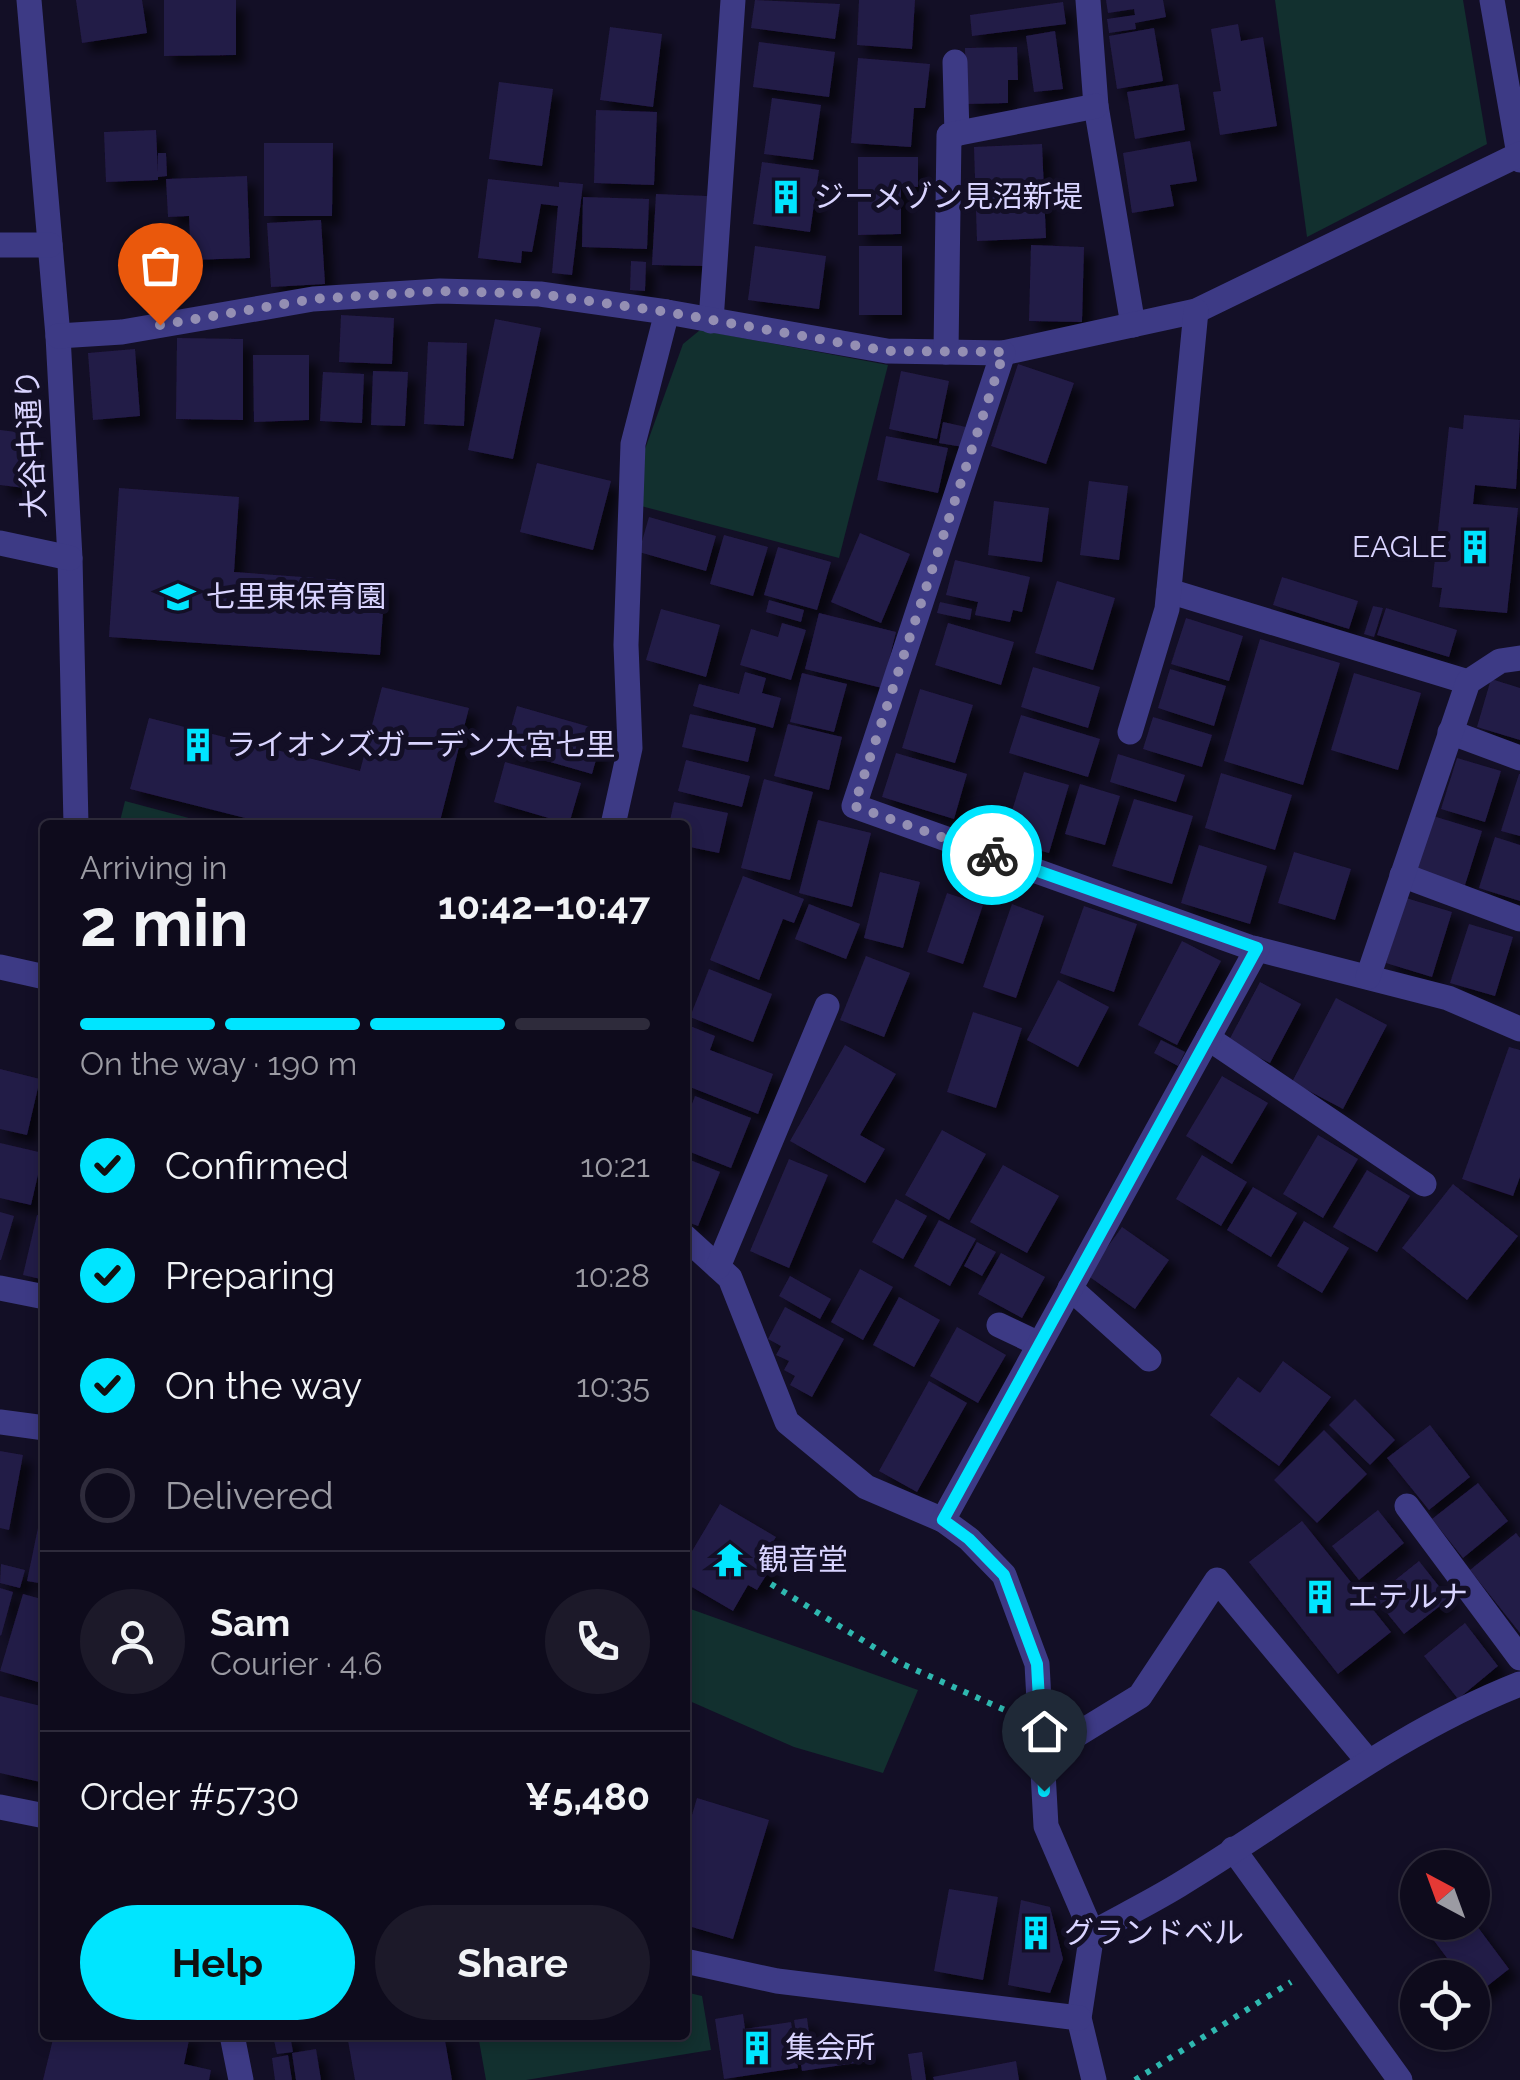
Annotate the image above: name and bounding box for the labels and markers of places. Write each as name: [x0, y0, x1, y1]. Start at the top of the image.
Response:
building icon: ジーメゾン見沼新堤: [767, 178, 805, 216]
place label: ジーメゾン見沼新堤: [814, 179, 1083, 214]
pin: [118, 223, 203, 326]
building icon: EAGLE: [1456, 528, 1494, 566]
place label: EAGLE: [1352, 529, 1447, 564]
school or university icon: 七里東保育園: [159, 578, 197, 616]
place label: 七里東保育園: [206, 579, 386, 614]
building icon: ライオンズガーデン大宮七里: [179, 726, 217, 764]
place label: ライオンズガーデン大宮七里: [226, 727, 615, 762]
temple icon: 観音堂: [711, 1541, 749, 1579]
place label: 観音堂: [758, 1542, 848, 1577]
building icon: エテルナ: [1301, 1578, 1339, 1616]
place label: エテルナ: [1348, 1579, 1468, 1614]
pin: [1002, 1689, 1087, 1792]
building icon: グランドベル: [1017, 1914, 1055, 1952]
place label: グランドベル: [1064, 1915, 1244, 1950]
building icon: 集会所: [738, 2029, 776, 2067]
place label: 集会所: [785, 2030, 875, 2065]

